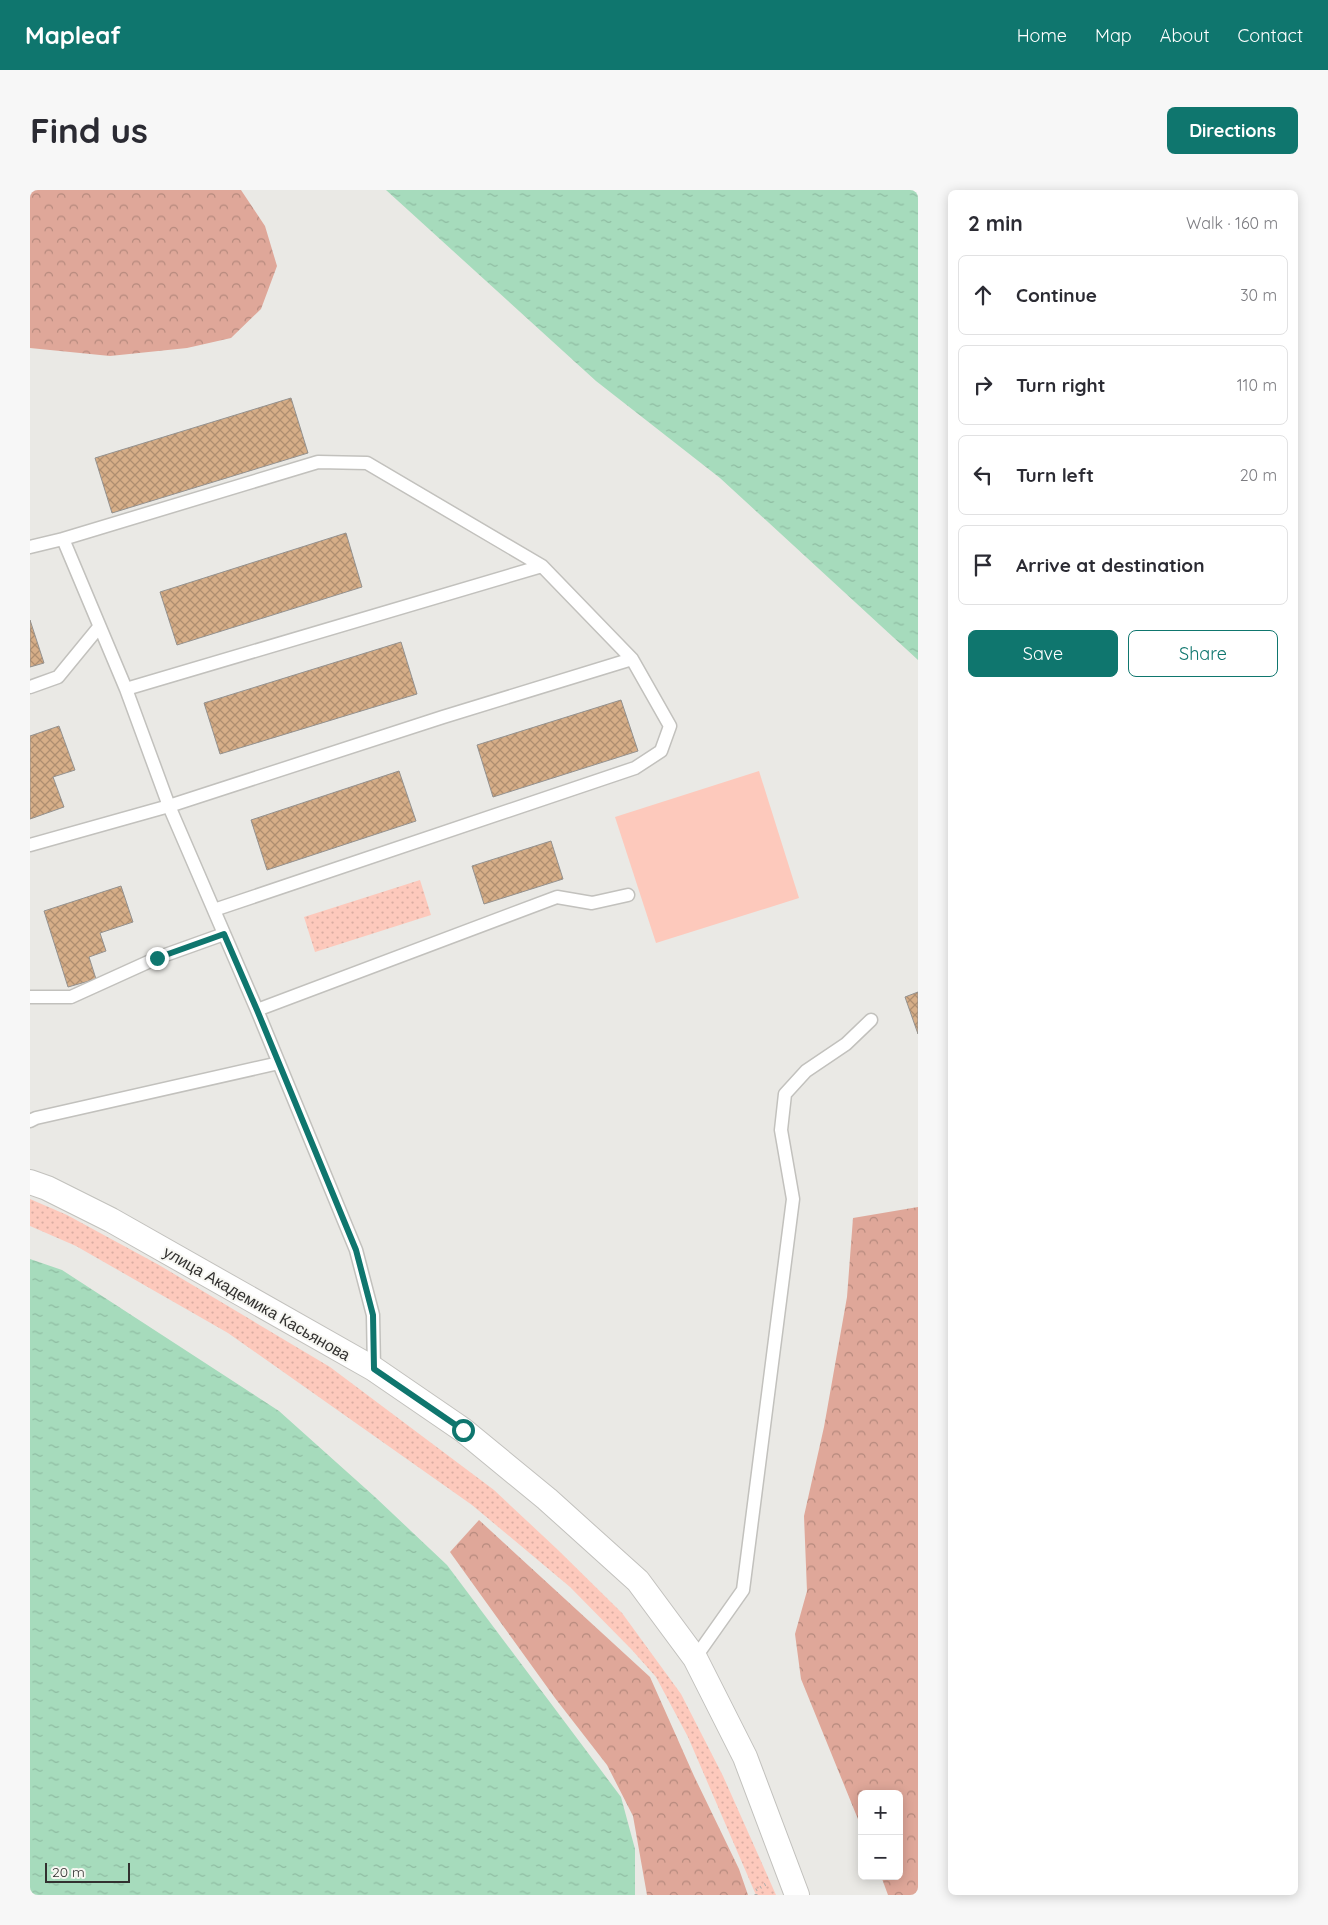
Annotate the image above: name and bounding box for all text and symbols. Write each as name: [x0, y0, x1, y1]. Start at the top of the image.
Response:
text: Mapleaf: [25, 20, 121, 50]
text: Home: [1017, 24, 1067, 47]
text: Map: [1095, 24, 1132, 47]
text: About: [1160, 24, 1210, 47]
text: Contact: [1238, 24, 1303, 47]
button: Directions: [1167, 107, 1298, 154]
text: Find us: [30, 108, 148, 152]
text: 2 min: [968, 210, 1023, 236]
text: Walk · 160 m: [1186, 213, 1278, 233]
icon: ahead: [969, 281, 997, 309]
text: Continue: [1016, 283, 1097, 307]
text: 30 m: [1240, 285, 1277, 305]
icon: right: [969, 371, 997, 399]
text: Turn right: [1016, 373, 1105, 397]
text: 110 m: [1237, 375, 1277, 395]
icon: left: [969, 461, 997, 489]
text: Turn left: [1016, 463, 1094, 487]
text: 20 m: [1240, 465, 1277, 485]
icon: arrive: [969, 551, 997, 579]
text: Arrive at destination: [1016, 553, 1205, 577]
button: Save: [968, 630, 1118, 677]
button: Share: [1128, 630, 1278, 677]
route end: [146, 947, 169, 970]
street label: улица Академика Касьянова: [160, 1241, 354, 1365]
route start: [452, 1419, 475, 1442]
map controls: [858, 1790, 903, 1880]
button: +: [858, 1790, 903, 1835]
button: −: [858, 1835, 903, 1880]
scale bar: [45, 1860, 130, 1883]
text: 20 m: [52, 1863, 85, 1881]

